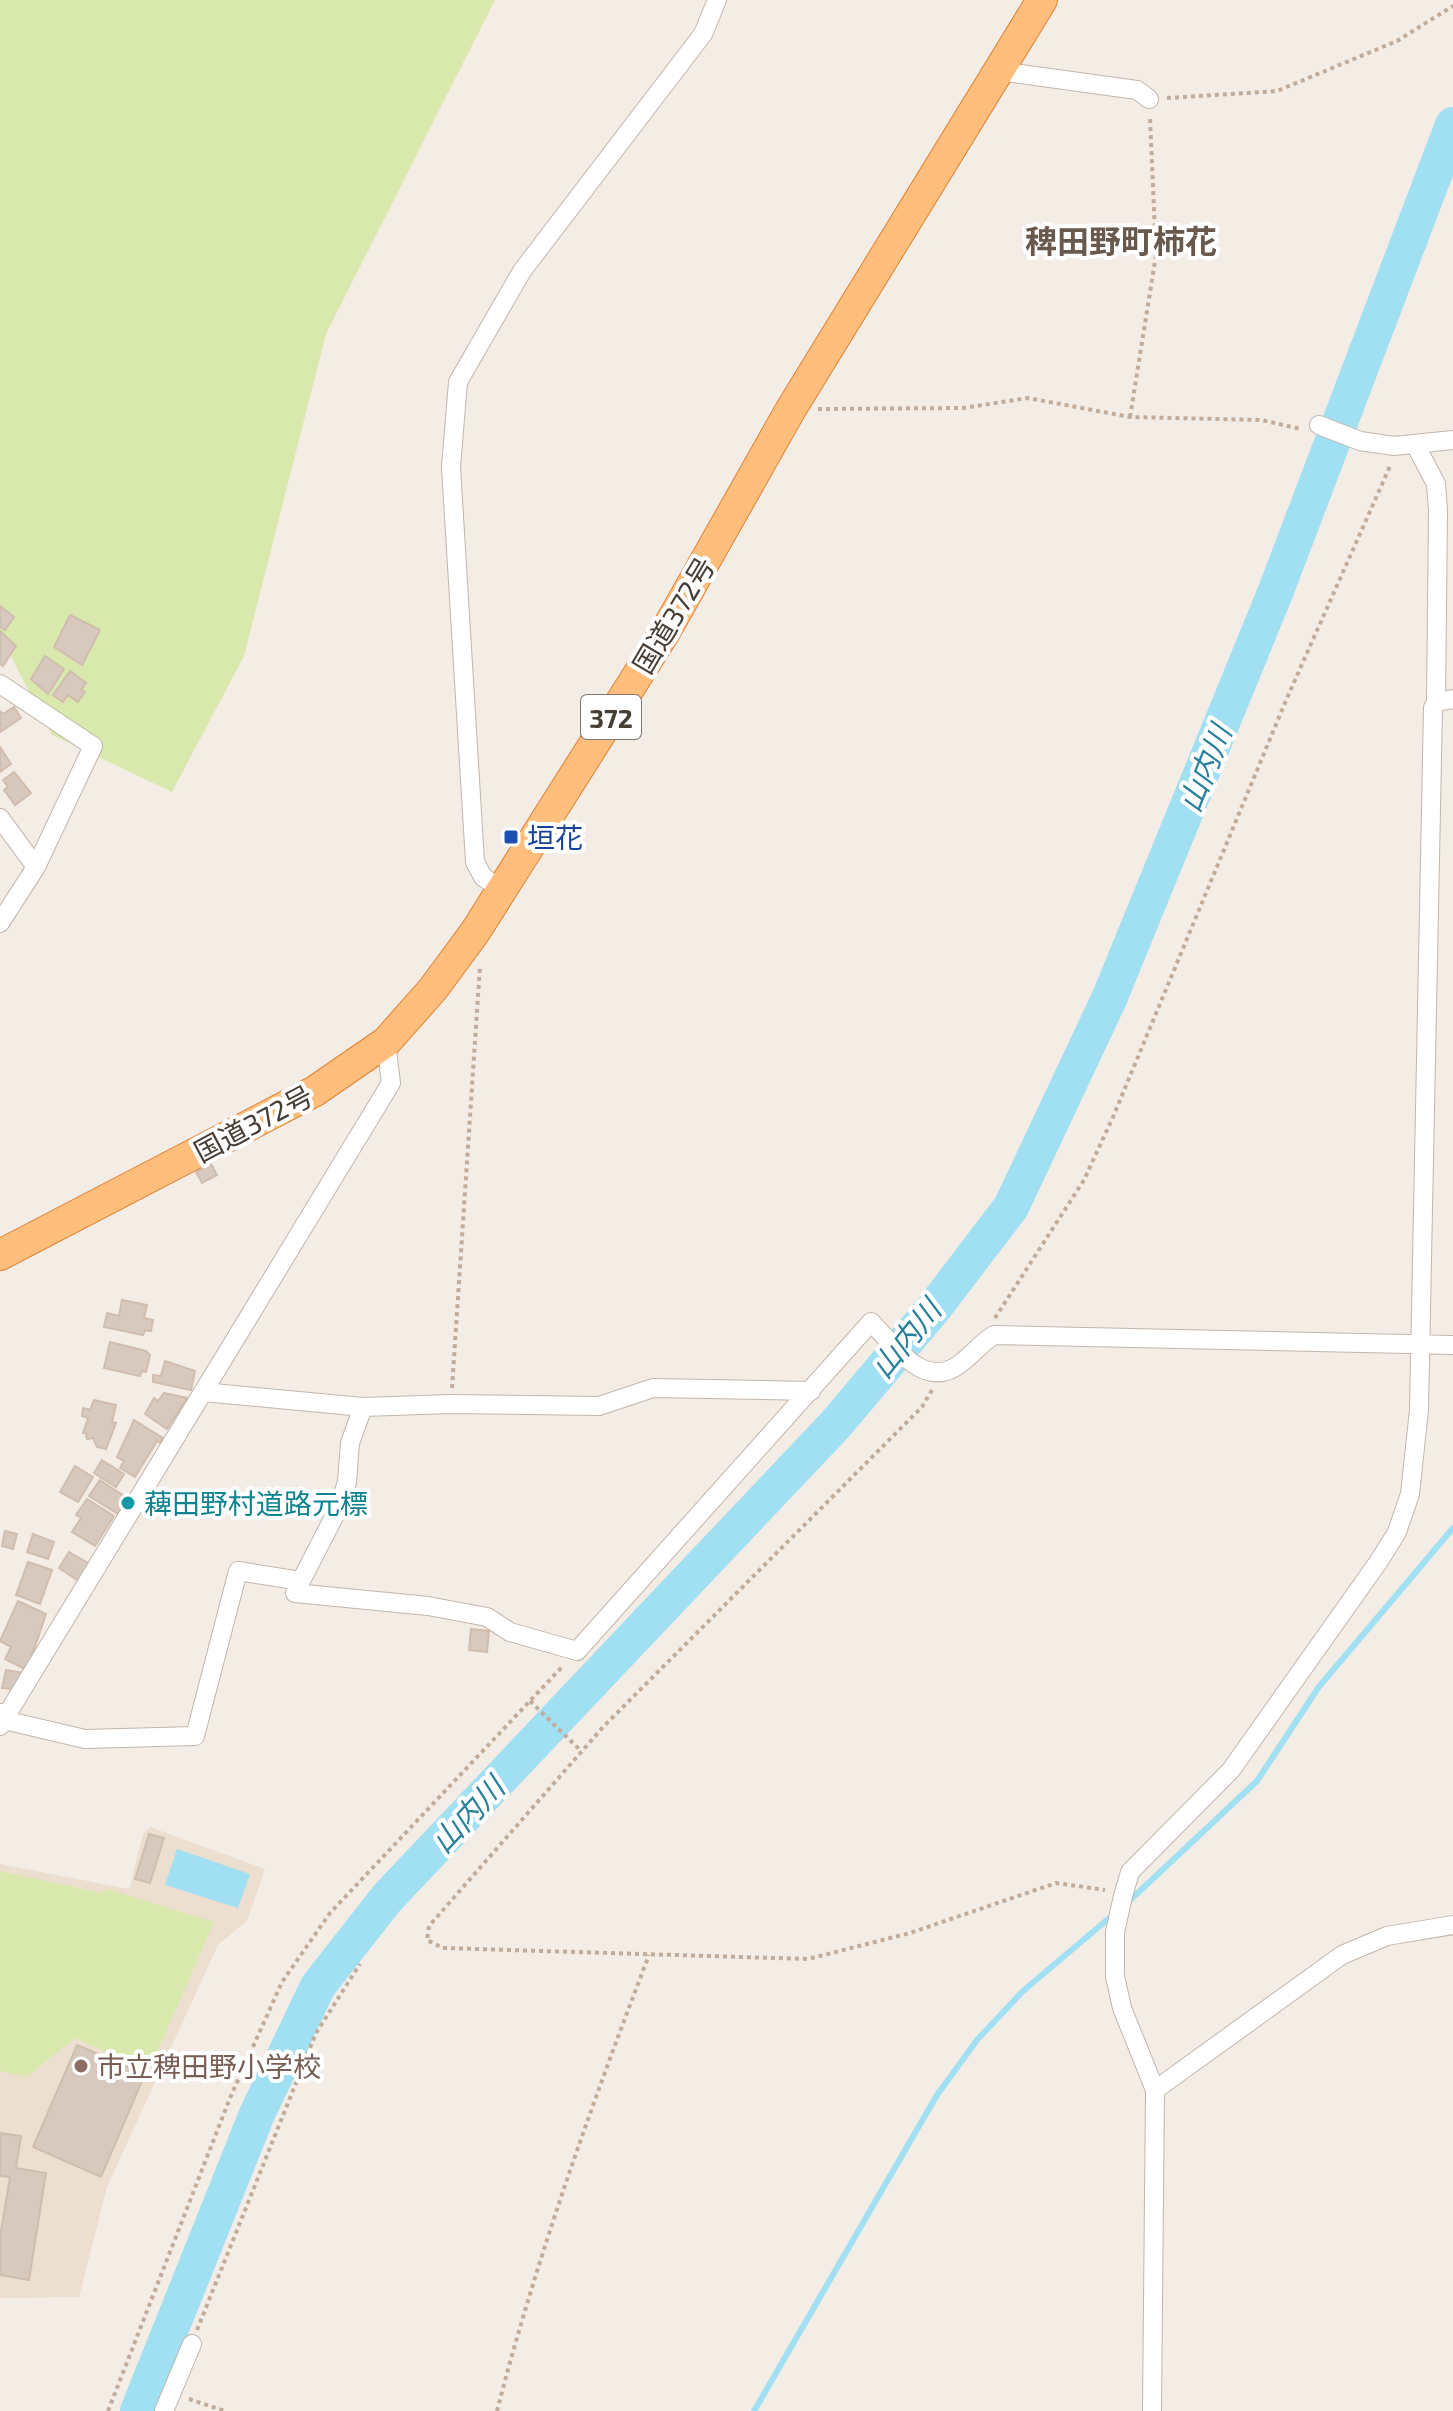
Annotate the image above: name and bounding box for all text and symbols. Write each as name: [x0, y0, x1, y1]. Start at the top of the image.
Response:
district label: 稗田野町柿花: [1025, 221, 1217, 259]
street label: 国道372号: [625, 551, 721, 679]
road number: 372: [581, 695, 641, 739]
water label: 山内川: [1170, 717, 1239, 816]
place label: 垣花: [527, 820, 583, 854]
marker: 垣花: [502, 828, 520, 846]
street label: 国道372号: [188, 1078, 318, 1168]
water label: 山内川: [863, 1289, 949, 1384]
place label: 薭田野村道路元標: [144, 1486, 368, 1520]
marker: 薭田野村道路元標: [119, 1494, 137, 1512]
water label: 山内川: [423, 1767, 513, 1859]
place label: 市立稗田野小学校: [97, 2049, 321, 2083]
marker: 市立稗田野小学校: [72, 2057, 90, 2075]

